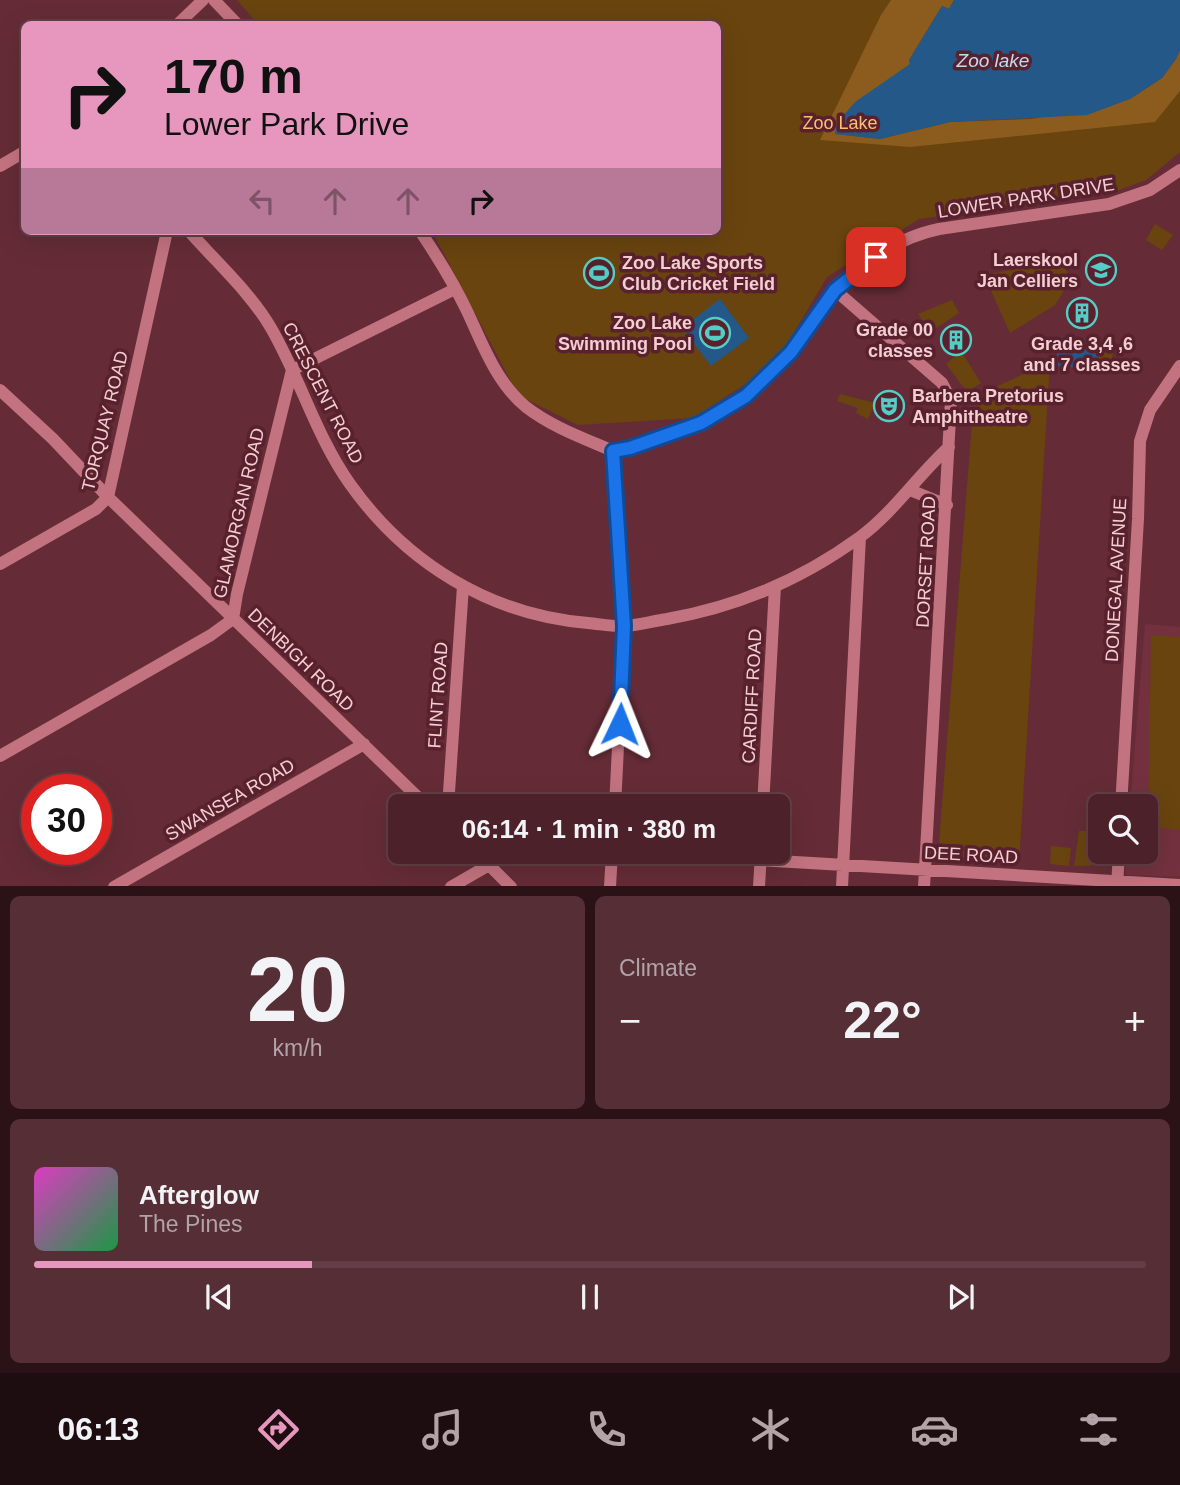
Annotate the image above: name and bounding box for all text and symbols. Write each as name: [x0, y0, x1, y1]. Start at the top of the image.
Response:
icon: right: [49, 49, 140, 140]
text: 170 m: [164, 49, 303, 103]
water label: Zoo lake: [956, 50, 1029, 71]
text: Lower Park Drive: [164, 106, 409, 142]
park label: Zoo Lake: [802, 113, 878, 133]
street label: LOWER PARK DRIVE: [936, 174, 1116, 222]
icon: left: [243, 182, 281, 220]
icon: ahead: [316, 182, 354, 220]
icon: ahead: [389, 182, 427, 220]
icon: right: [462, 182, 500, 220]
pin: [846, 227, 906, 287]
icon: arrive: [857, 238, 895, 276]
place label: Laerskool Jan Celliers: [977, 250, 1078, 291]
place label: Zoo Lake Sports Club Cricket Field: [622, 253, 775, 294]
school or university icon: Laerskool Jan Celliers: [1084, 253, 1118, 287]
sports icon: Zoo Lake Sports Club Cricket Field: [582, 256, 616, 290]
building icon: Grade 3,4 ,6 and 7 classes: [1065, 296, 1099, 330]
place label: Zoo Lake Swimming Pool: [558, 313, 692, 354]
sports icon: Zoo Lake Swimming Pool: [698, 316, 732, 350]
street label: CRESCENT ROAD: [279, 319, 367, 467]
place label: Grade 00 classes: [856, 320, 933, 361]
building icon: Grade 00 classes: [939, 323, 973, 357]
place label: Grade 3,4 ,6 and 7 classes: [1023, 334, 1141, 375]
street label: TORQUAY ROAD: [78, 349, 132, 493]
place label: Barbera Pretorius Amphitheatre: [912, 386, 1064, 427]
theatre icon: Barbera Pretorius Amphitheatre: [872, 389, 906, 423]
street label: GLAMORGAN ROAD: [210, 426, 268, 600]
street label: DORSET ROAD: [913, 496, 939, 628]
street label: DONEGAL AVENUE: [1102, 498, 1130, 662]
street label: DENBIGH ROAD: [244, 605, 358, 715]
street label: CARDIFF ROAD: [738, 628, 766, 764]
street label: FLINT ROAD: [424, 641, 452, 749]
position arrow: [583, 687, 657, 761]
street label: SWANSEA ROAD: [162, 755, 298, 845]
speed limit sign: 30: [21, 774, 112, 865]
map controls: [1088, 794, 1158, 864]
button: search: [1088, 794, 1158, 864]
text: 06:14 · 1 min · 380 m: [462, 814, 716, 844]
street label: DEE ROAD: [924, 843, 1018, 867]
text: 20: [247, 939, 348, 1040]
text: Climate: [619, 955, 697, 981]
text: 22°: [843, 991, 922, 1049]
text: −: [619, 1000, 641, 1042]
text: +: [1124, 1000, 1146, 1042]
text: km/h: [273, 1035, 322, 1061]
text: Afterglow: [139, 1180, 259, 1210]
text: The Pines: [139, 1211, 243, 1237]
icon: previous: [200, 1278, 238, 1316]
icon: pause: [571, 1278, 609, 1316]
icon: next: [942, 1278, 980, 1316]
icon: directions: [254, 1405, 303, 1454]
icon: music: [418, 1405, 467, 1454]
icon: phone: [582, 1405, 631, 1454]
icon: climate: [746, 1405, 795, 1454]
icon: car: [910, 1405, 959, 1454]
icon: filters: [1074, 1405, 1123, 1454]
text: 06:13: [57, 1411, 139, 1447]

